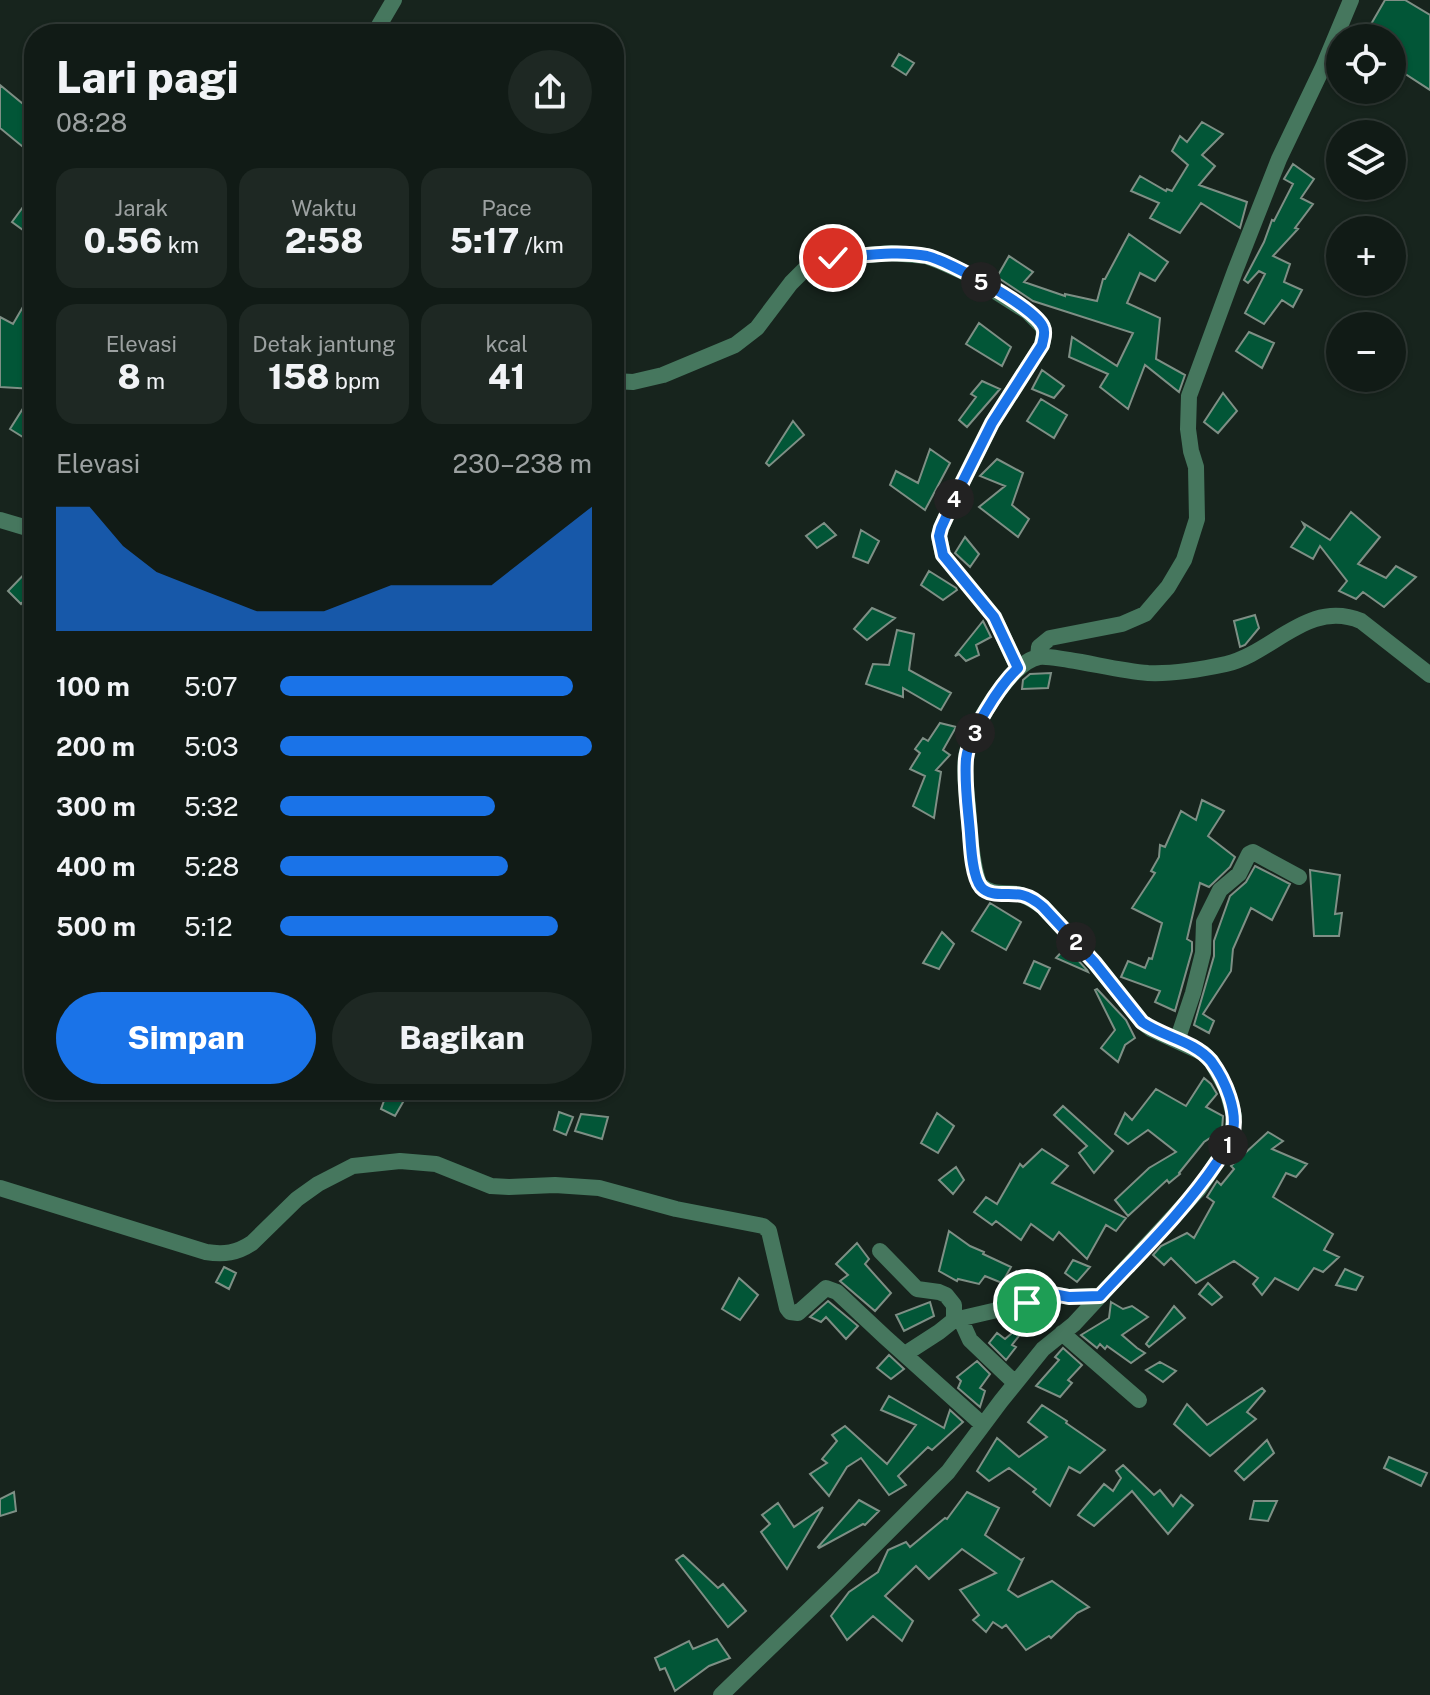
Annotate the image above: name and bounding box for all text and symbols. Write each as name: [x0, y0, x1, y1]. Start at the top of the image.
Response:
map controls: [1326, 24, 1406, 392]
button: locate: [1326, 24, 1406, 104]
button: share: [508, 50, 592, 134]
text: Lari pagi: [56, 51, 239, 103]
text: 08:28: [56, 107, 127, 138]
button: layers: [1326, 120, 1406, 200]
text: Jarak: [115, 195, 168, 221]
text: Waktu: [291, 195, 357, 221]
text: Pace: [482, 195, 532, 221]
button: +: [1326, 216, 1406, 296]
text: 0.56: [84, 221, 162, 261]
text: 2:58: [285, 221, 363, 261]
text: 5:17: [449, 221, 519, 261]
pin: [799, 224, 867, 292]
text: km: [162, 232, 199, 258]
text: /km: [519, 232, 564, 258]
icon: check: [811, 236, 855, 280]
pin: 5: [961, 262, 1001, 302]
text: 5: [974, 269, 988, 295]
button: −: [1326, 312, 1406, 392]
text: Elevasi: [106, 331, 177, 357]
text: Detak jantung: [252, 331, 396, 357]
text: kcal: [485, 331, 528, 357]
text: 8: [118, 357, 141, 397]
text: 158: [268, 357, 329, 397]
text: 41: [488, 357, 525, 397]
text: m: [141, 368, 165, 394]
text: bpm: [329, 368, 380, 394]
text: Elevasi: [56, 448, 140, 479]
text: 230–238 m: [453, 448, 592, 479]
pin: 4: [934, 479, 974, 519]
text: 4: [947, 486, 961, 512]
text: 100 m: [56, 671, 130, 702]
text: 5:07: [184, 671, 238, 702]
pin: 3: [955, 713, 995, 753]
text: 3: [968, 720, 982, 746]
text: 200 m: [56, 731, 135, 762]
text: 5:03: [184, 731, 239, 762]
text: 300 m: [56, 791, 136, 822]
text: 5:32: [184, 791, 238, 822]
text: 400 m: [56, 851, 136, 882]
text: 5:28: [184, 851, 239, 882]
text: 500 m: [56, 911, 136, 942]
text: 5:12: [184, 911, 233, 942]
pin: 2: [1056, 922, 1096, 962]
text: 2: [1069, 929, 1083, 955]
button: Simpan: [56, 992, 316, 1084]
button: Bagikan: [332, 992, 592, 1084]
pin: 1: [1208, 1125, 1248, 1165]
text: 1: [1223, 1132, 1233, 1158]
pin: [993, 1269, 1061, 1337]
icon: arrive: [1005, 1281, 1049, 1325]

